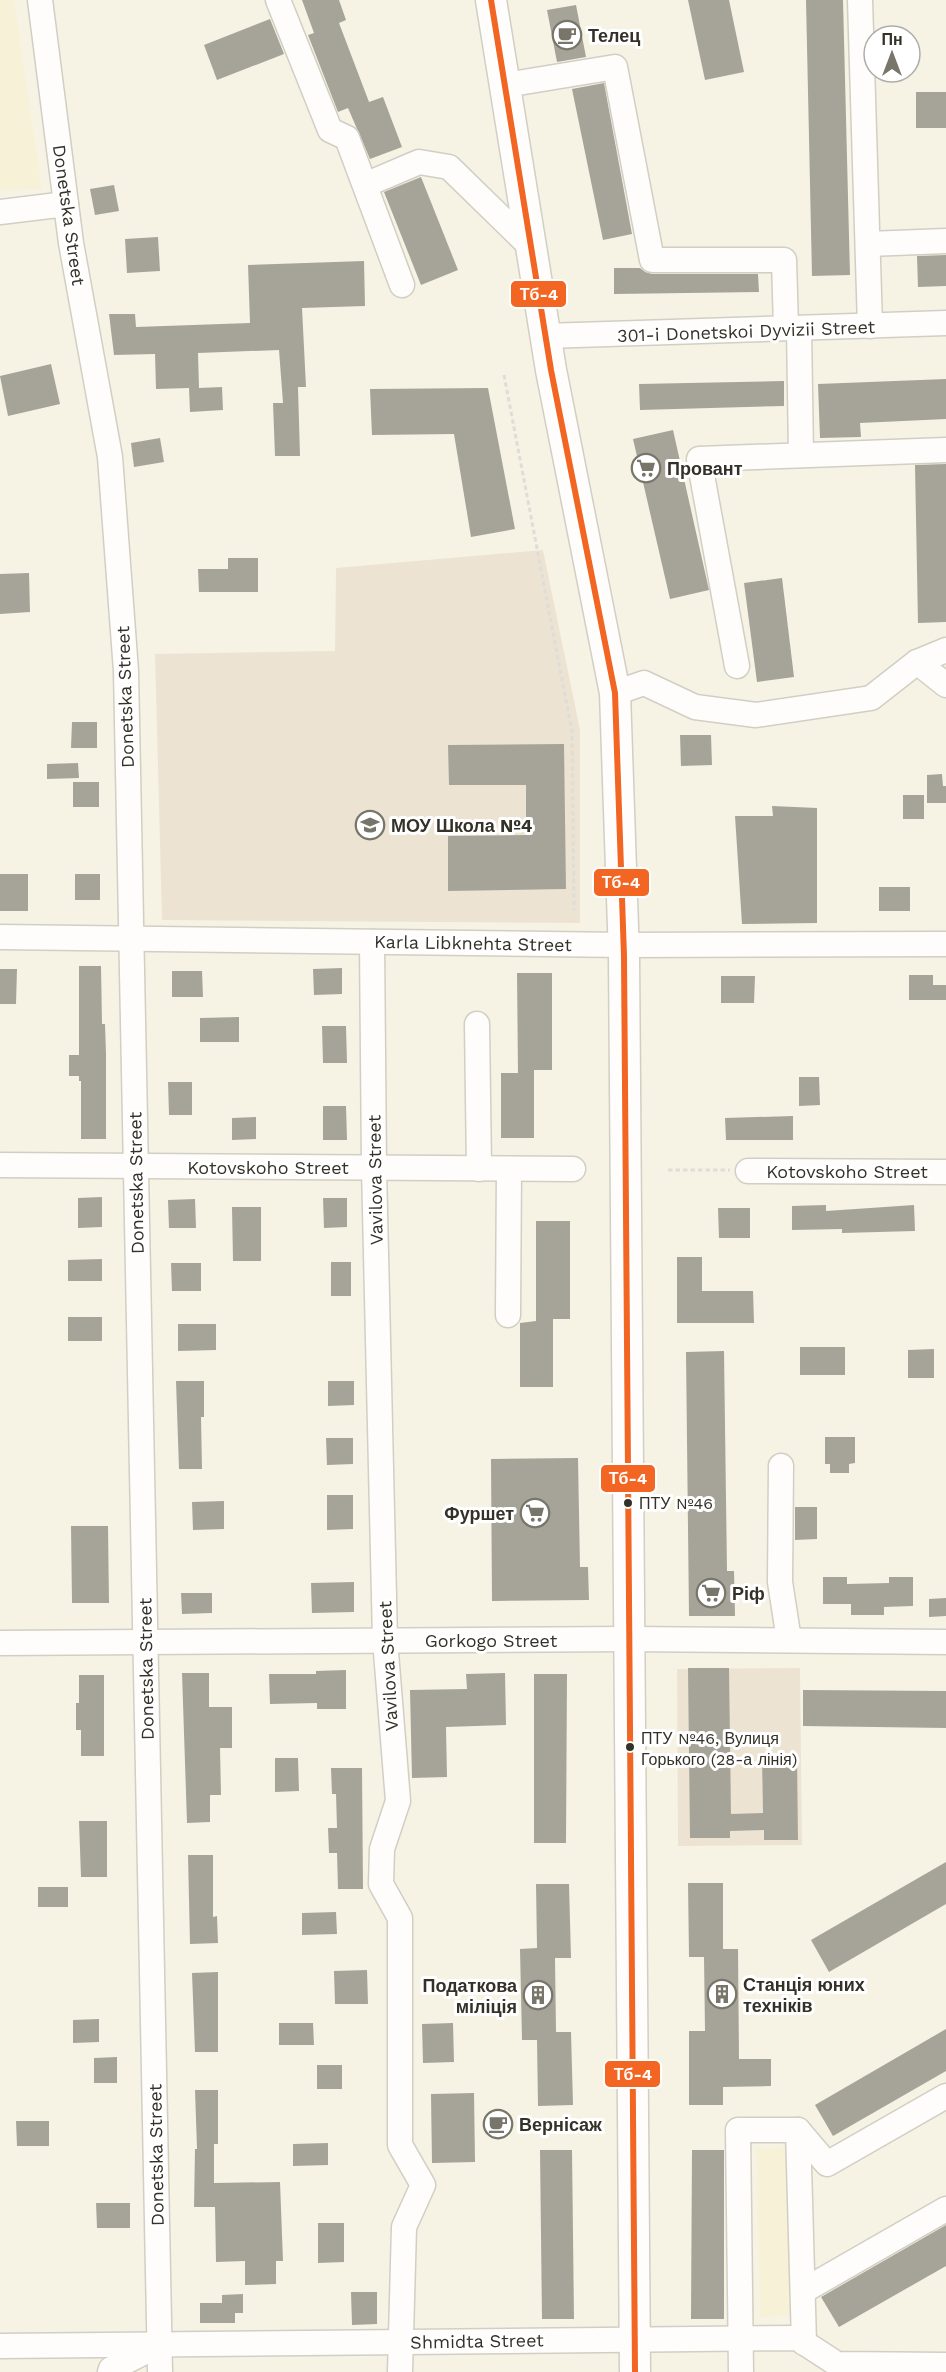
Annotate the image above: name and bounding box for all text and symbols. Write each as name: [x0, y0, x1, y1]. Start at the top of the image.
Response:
cafe icon: Телец: [551, 19, 583, 51]
north arrow: [862, 24, 922, 84]
place label: Телец: [588, 25, 640, 46]
text: Пн: [881, 30, 903, 49]
street label: Donetska Street: [49, 143, 89, 287]
line badge: Тб-4: [510, 280, 567, 308]
text: Тб-4: [520, 285, 558, 304]
street label: 301-i Donetskoi Dyvizii Street: [617, 316, 876, 346]
supermarket icon: Провант: [630, 452, 662, 484]
place label: Провант: [667, 458, 743, 479]
street label: Donetska Street: [112, 625, 138, 768]
school or university icon: МОУ Школа №4: [354, 809, 386, 841]
place label: МОУ Школа №4: [391, 815, 533, 836]
line badge: Тб-4: [593, 868, 650, 897]
text: Тб-4: [602, 873, 640, 892]
street label: Karla Libknehta Street: [374, 931, 572, 955]
street label: Donetska Street: [124, 1111, 148, 1254]
street label: Vavilova Street: [363, 1114, 387, 1245]
street label: Kotovskoho Street: [187, 1157, 349, 1178]
street label: Kotovskoho Street: [766, 1161, 928, 1182]
line badge: Тб-4: [600, 1464, 656, 1493]
text: Тб-4: [609, 1469, 647, 1488]
place label: ПТУ №46: [639, 1494, 713, 1513]
supermarket icon: Фуршет: [519, 1497, 551, 1529]
marker: ПТУ №46: [622, 1497, 634, 1509]
place label: Фуршет: [444, 1503, 514, 1524]
supermarket icon: Ріф: [695, 1577, 727, 1609]
place label: Ріф: [732, 1583, 765, 1604]
street label: Donetska Street: [134, 1597, 158, 1740]
street label: Vavilova Street: [374, 1600, 402, 1732]
street label: Gorkogo Street: [425, 1630, 558, 1651]
place label: ПТУ №46, Вулиця Горького (28-а лінія): [641, 1729, 797, 1769]
marker: ПТУ №46, Вулиця Горького (28-а лінія): [624, 1741, 636, 1753]
place label: Станція юних техніків: [743, 1974, 865, 2016]
place label: Податкова міліція: [422, 1975, 518, 2017]
building icon: Станція юних техніків: [706, 1978, 738, 2010]
building icon: Податкова міліція: [522, 1979, 554, 2011]
line badge: Тб-4: [604, 2060, 661, 2088]
text: Тб-4: [614, 2065, 652, 2084]
street label: Donetska Street: [144, 2083, 168, 2226]
cafe icon: Вернісаж: [482, 2108, 514, 2140]
place label: Вернісаж: [519, 2114, 602, 2135]
street label: Shmidta Street: [410, 2329, 544, 2353]

